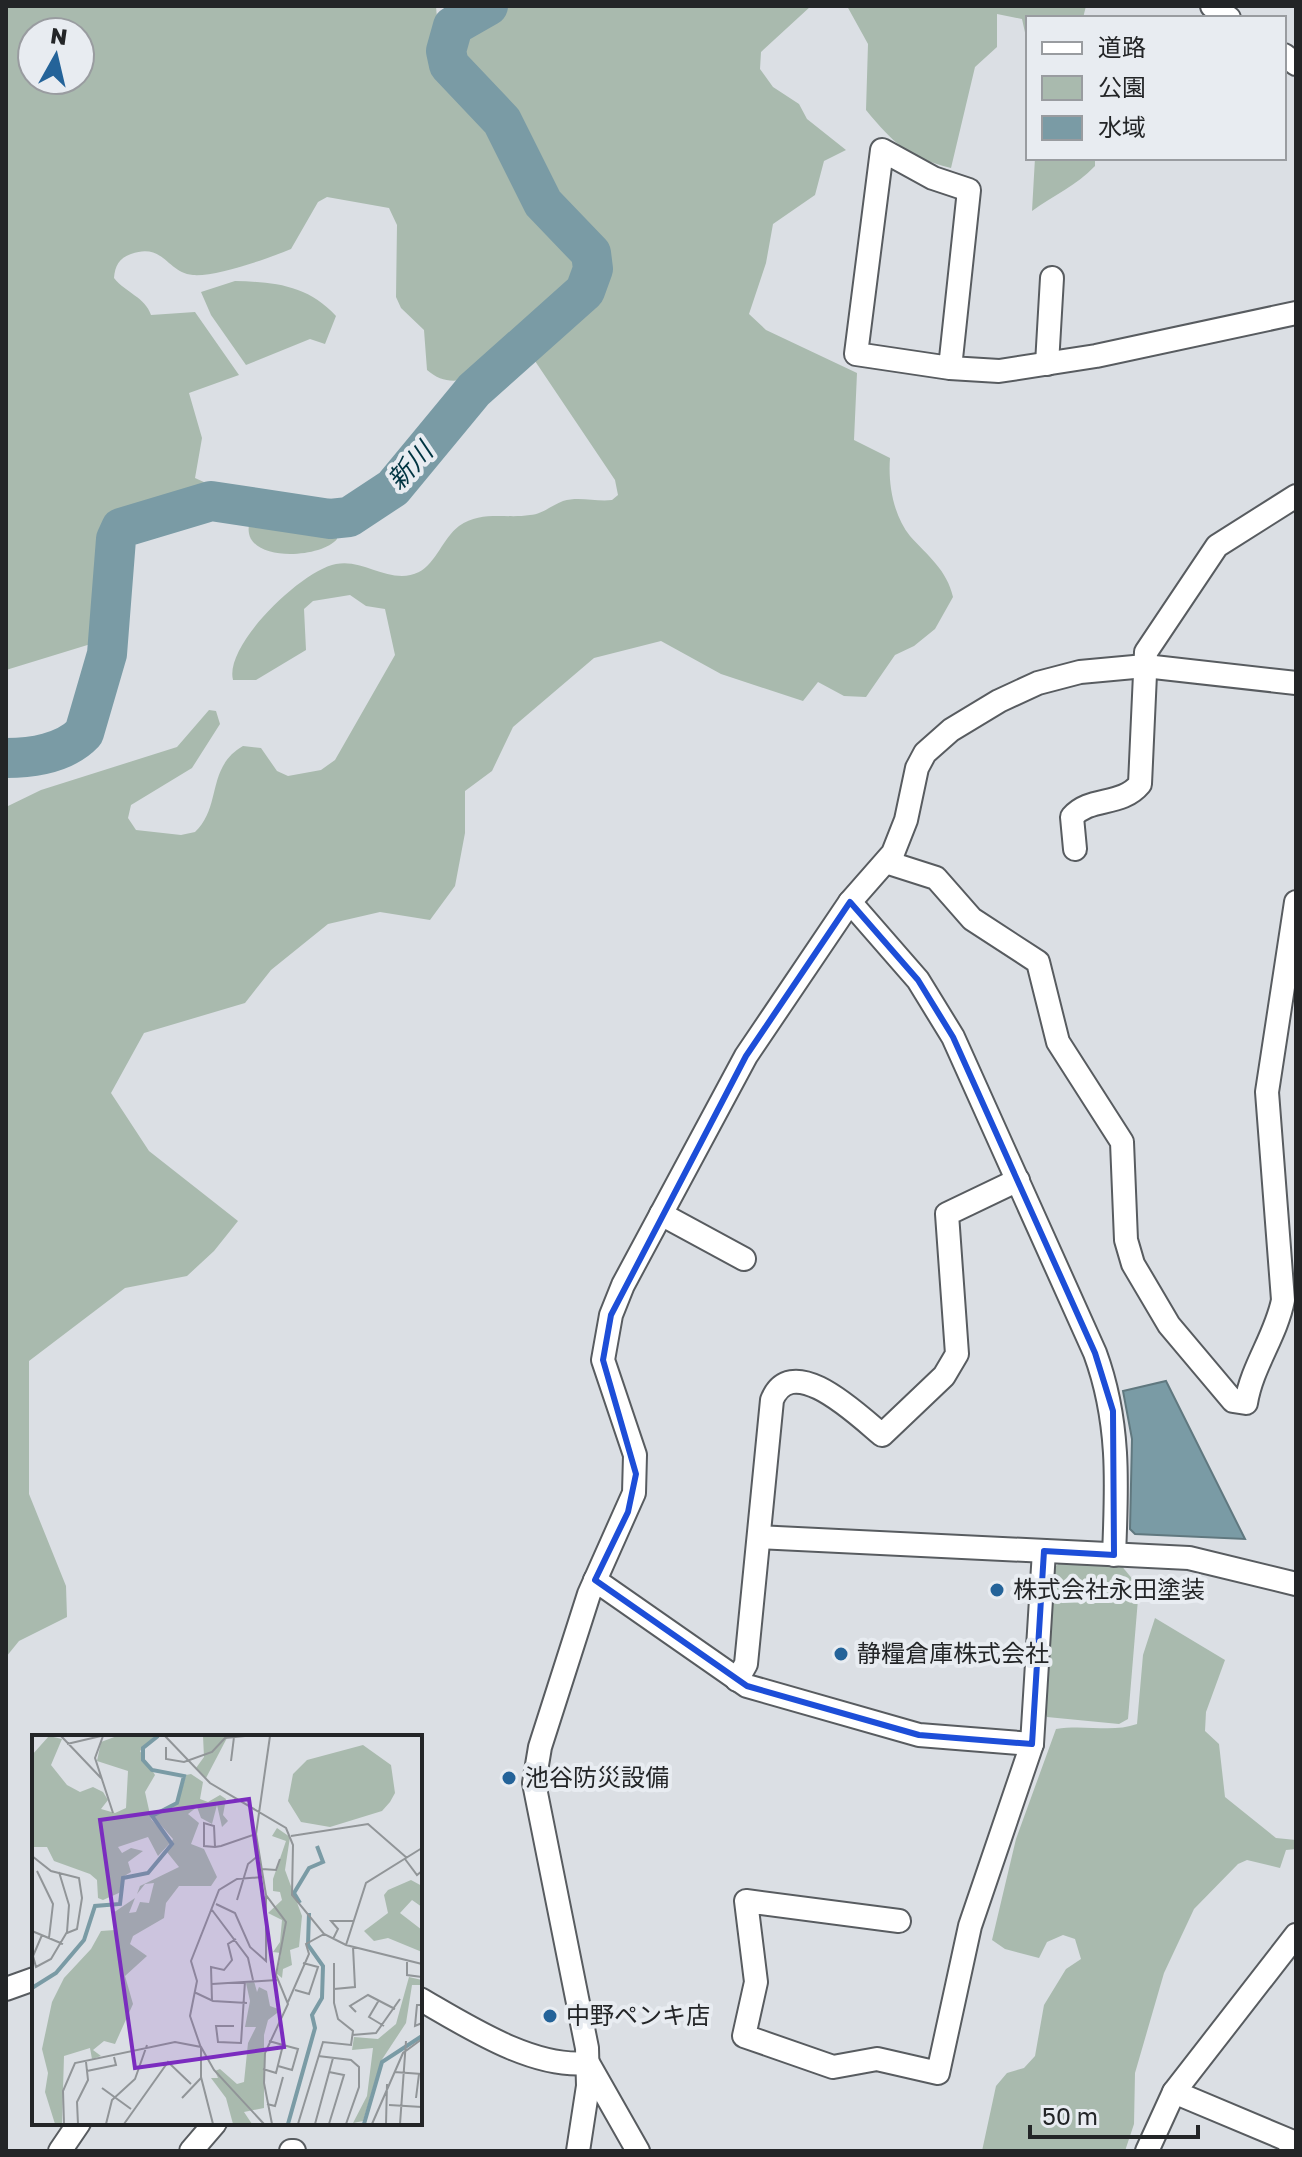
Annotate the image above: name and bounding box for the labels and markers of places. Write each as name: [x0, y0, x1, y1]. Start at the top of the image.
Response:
place label: 株式会社永田塗装: [1013, 1574, 1205, 1603]
marker: 株式会社永田塗装: [988, 1581, 1006, 1599]
place label: 静糧倉庫株式会社: [857, 1638, 1049, 1667]
marker: 静糧倉庫株式会社: [832, 1645, 850, 1663]
place label: 池谷防災設備: [525, 1762, 669, 1791]
marker: 池谷防災設備: [500, 1769, 518, 1787]
place label: 中野ペンキ店: [566, 2000, 710, 2029]
marker: 中野ペンキ店: [541, 2007, 559, 2025]

